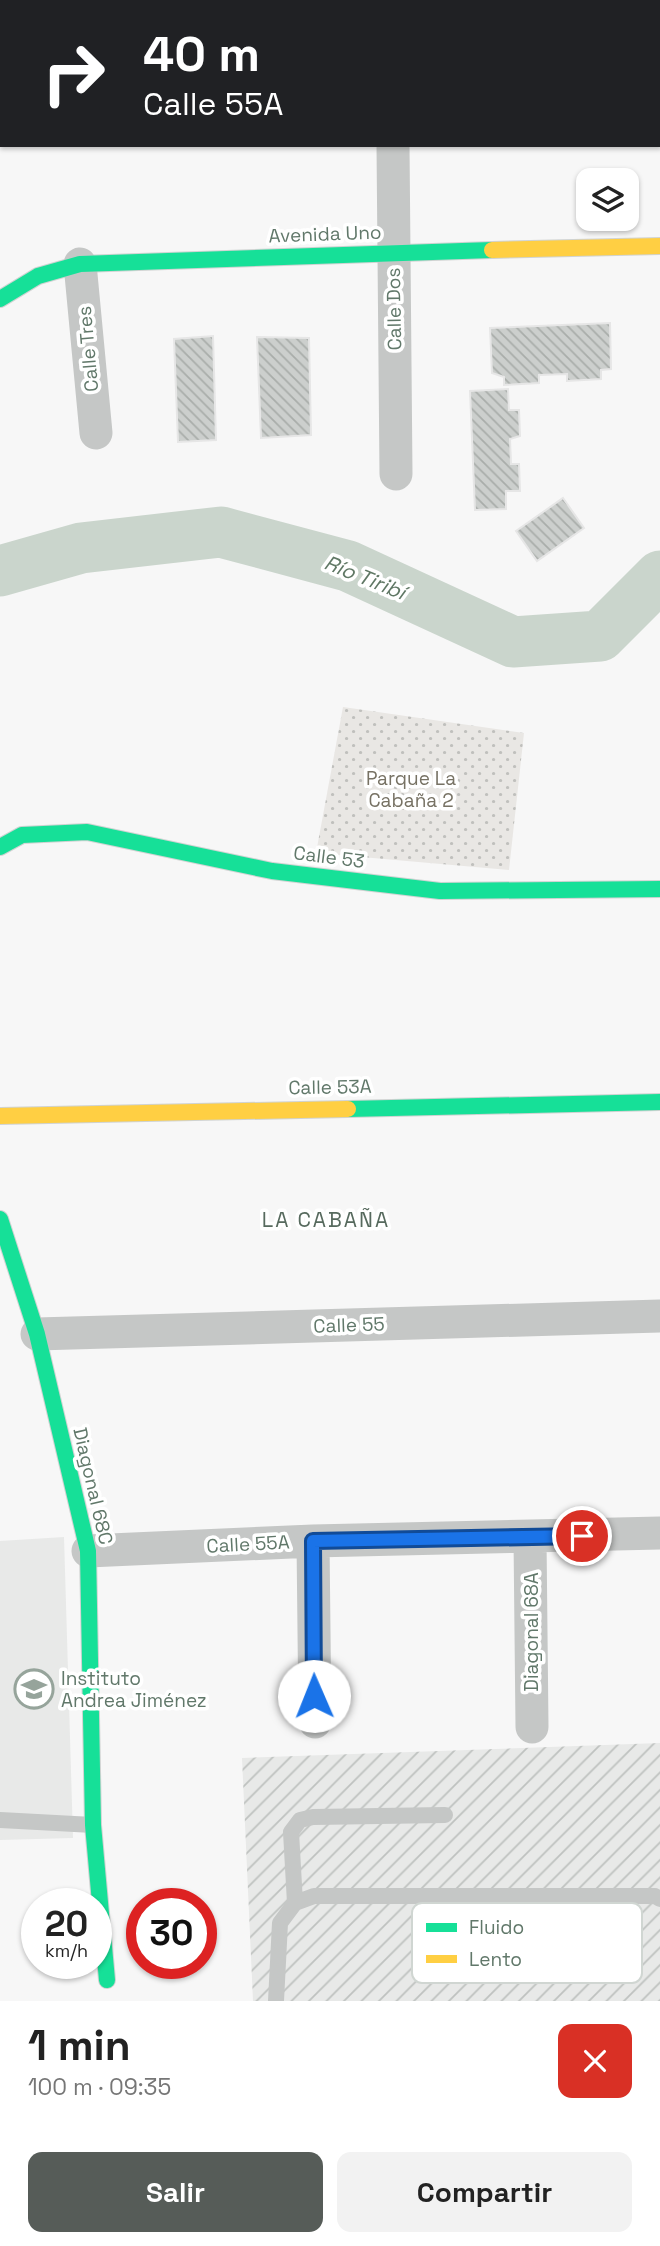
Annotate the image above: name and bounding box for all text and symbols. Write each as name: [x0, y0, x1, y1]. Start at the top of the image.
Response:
text: 40 m: [143, 23, 260, 85]
icon: right: [28, 28, 119, 119]
text: Calle 55A: [143, 84, 283, 124]
map controls: [576, 168, 639, 231]
button: layers: [576, 168, 639, 231]
street label: Avenida Uno: [268, 220, 382, 248]
street label: Calle Dos: [381, 267, 407, 351]
street label: Calle Tres: [72, 305, 104, 393]
water label: Río Tiribí: [320, 549, 413, 607]
park label: Parque La Cabaña 2: [366, 766, 456, 813]
street label: Calle 53: [292, 840, 366, 874]
street label: Calle 53A: [288, 1074, 372, 1100]
district label: LA CABAÑA: [262, 1206, 390, 1233]
street label: Calle 55: [313, 1311, 385, 1339]
street label: Diagonal 68C: [67, 1425, 119, 1547]
pin: [552, 1506, 612, 1566]
icon: arrive: [563, 1517, 601, 1555]
street label: Calle 55A: [206, 1529, 290, 1559]
street label: Diagonal 68A: [519, 1572, 544, 1692]
position arrow: [277, 1659, 351, 1733]
place label: Instituto Andrea Jiménez: [61, 1666, 207, 1713]
school or university icon: Instituto Andrea Jiménez: [13, 1668, 55, 1710]
speed limit sign: 30: [126, 1888, 217, 1979]
text: 20: [45, 1902, 88, 1946]
legend: [412, 1903, 642, 1983]
text: Fluido: [469, 1915, 524, 1940]
text: km/h: [45, 1939, 88, 1962]
text: Lento: [469, 1947, 522, 1972]
text: 1 min: [28, 2019, 131, 2072]
button: close: [558, 2024, 632, 2098]
text: 100 m · 09:35: [28, 2072, 171, 2102]
button: Salir: [28, 2152, 323, 2232]
button: Compartir: [337, 2152, 632, 2232]

